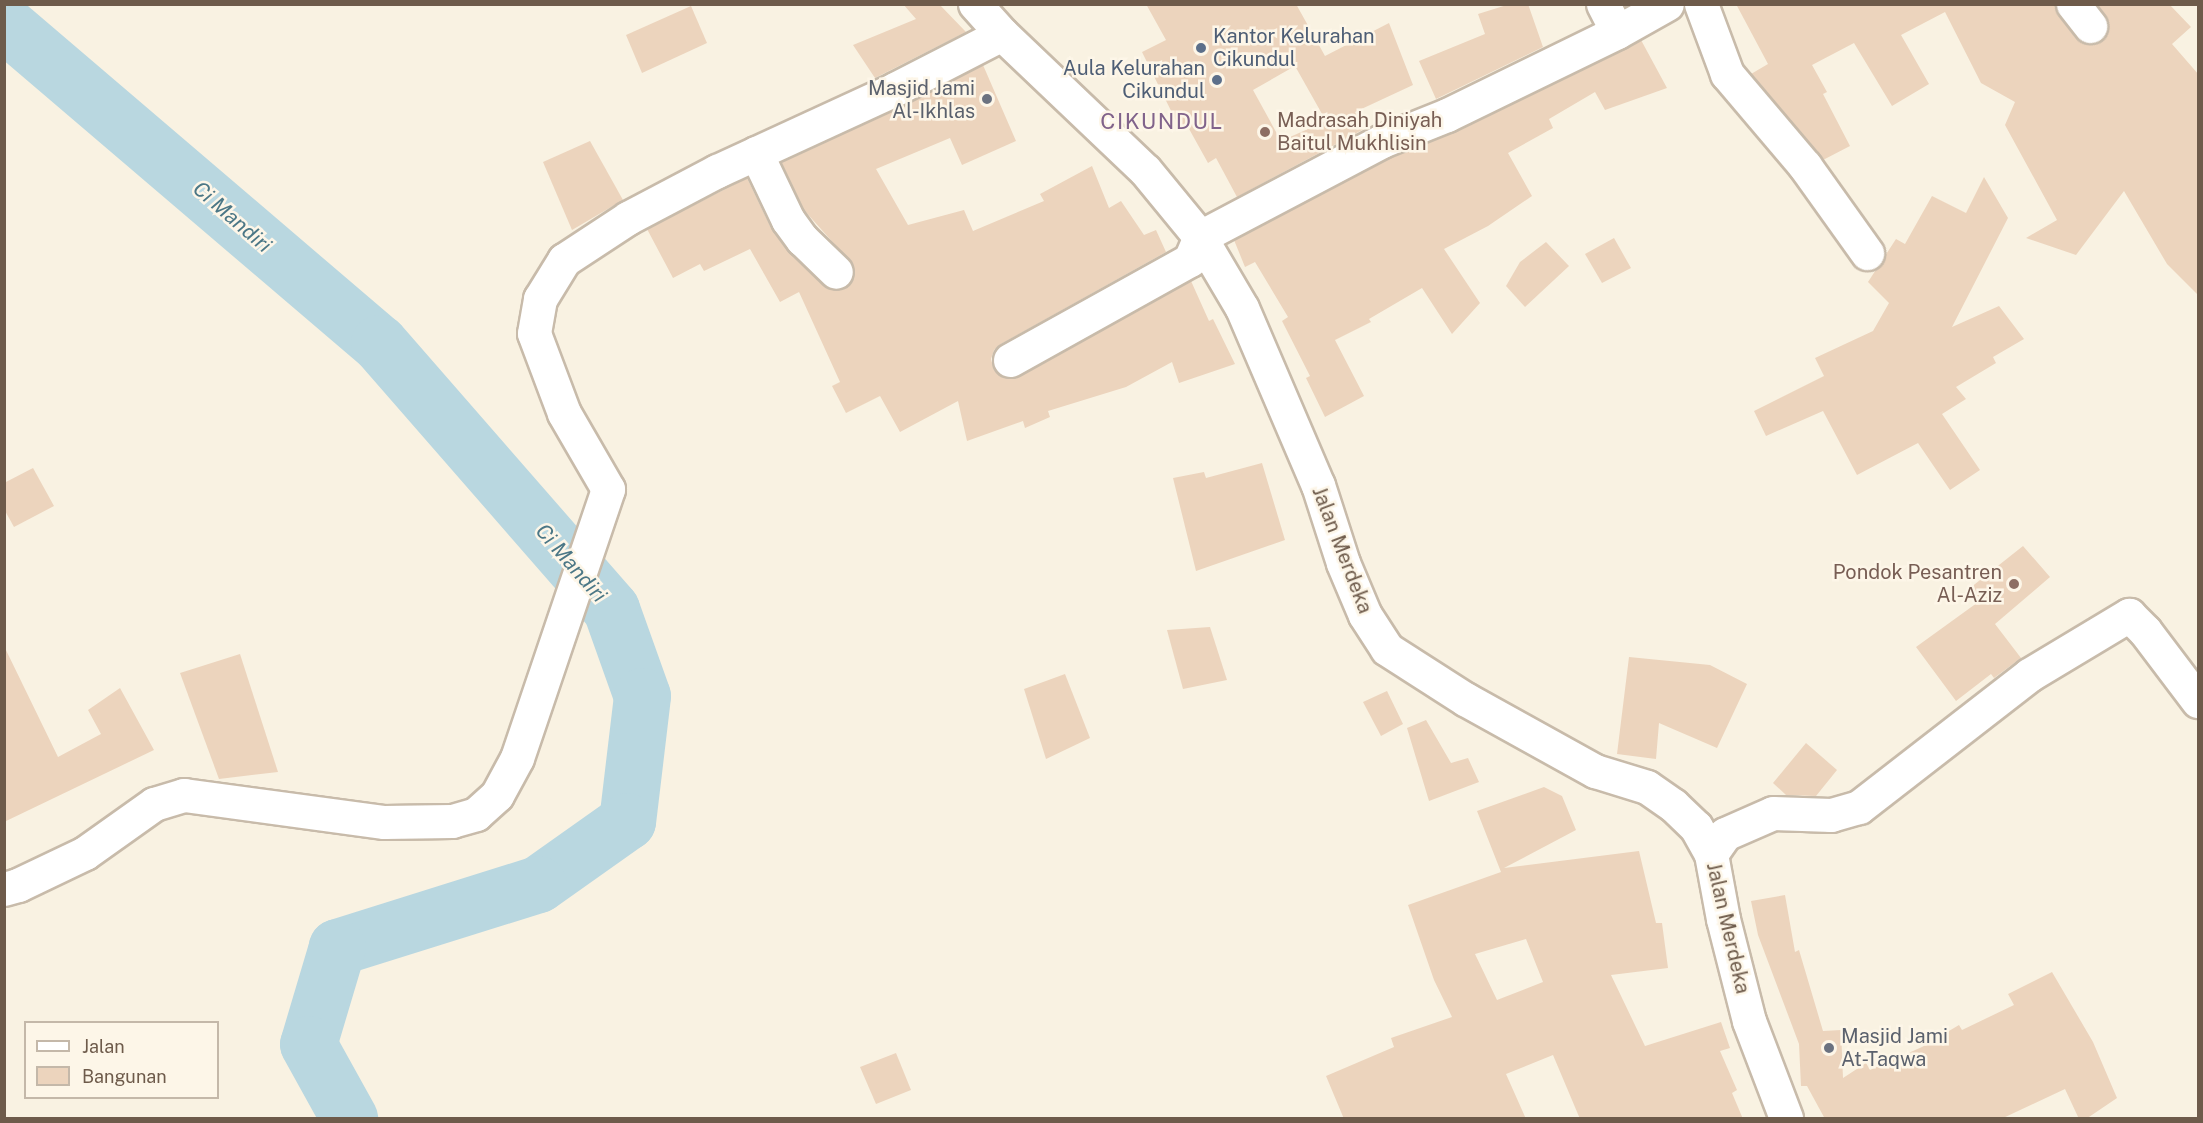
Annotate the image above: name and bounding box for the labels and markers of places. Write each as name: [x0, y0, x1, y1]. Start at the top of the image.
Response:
place label: Kantor Kelurahan Cikundul: [1213, 24, 1375, 71]
marker: Kantor Kelurahan Cikundul: [1194, 41, 1208, 55]
place label: Aula Kelurahan Cikundul: [1063, 56, 1205, 103]
marker: Aula Kelurahan Cikundul: [1210, 73, 1224, 87]
place label: Masjid Jami Al-Ikhlas: [868, 76, 975, 123]
marker: Masjid Jami Al-Ikhlas: [980, 92, 994, 106]
place label: Madrasah Diniyah Baitul Mukhlisin: [1277, 108, 1442, 155]
marker: Madrasah Diniyah Baitul Mukhlisin: [1258, 125, 1272, 139]
place label: Pondok Pesantren Al-Aziz: [1833, 560, 2002, 607]
marker: Pondok Pesantren Al-Aziz: [2007, 577, 2021, 591]
place label: Masjid Jami At-Taqwa: [1841, 1024, 1948, 1071]
marker: Masjid Jami At-Taqwa: [1822, 1041, 1836, 1055]

